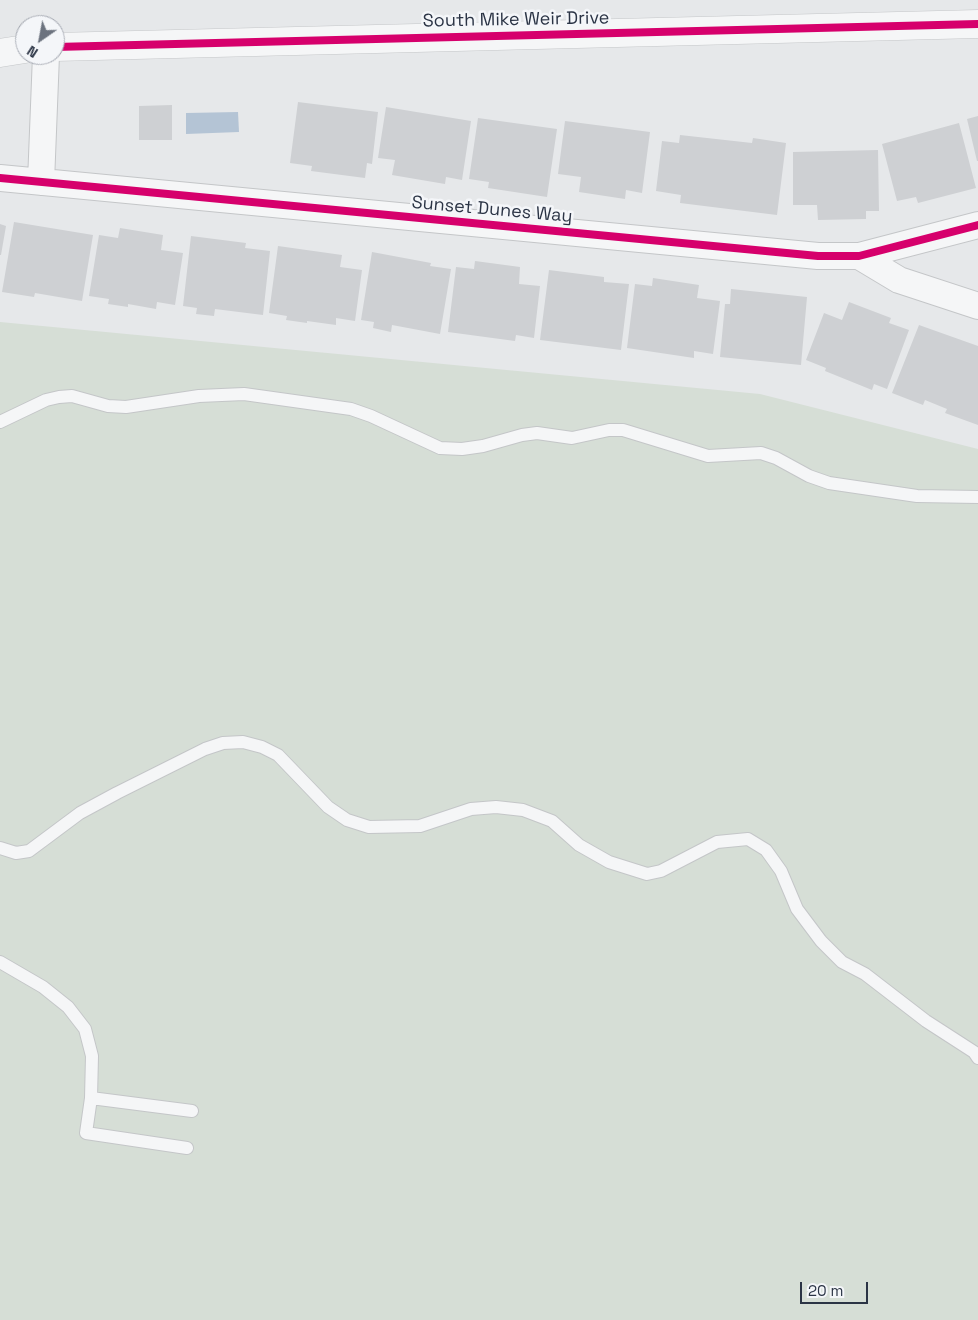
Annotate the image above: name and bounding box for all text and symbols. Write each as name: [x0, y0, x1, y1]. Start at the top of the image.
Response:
street label: South Mike Weir Drive: [422, 8, 610, 32]
north arrow: [15, 15, 65, 65]
text: N: [24, 42, 41, 62]
street label: Sunset Dunes Way: [411, 192, 573, 228]
scale bar: [803, 1272, 870, 1304]
text: 20 m: [808, 1281, 843, 1300]

